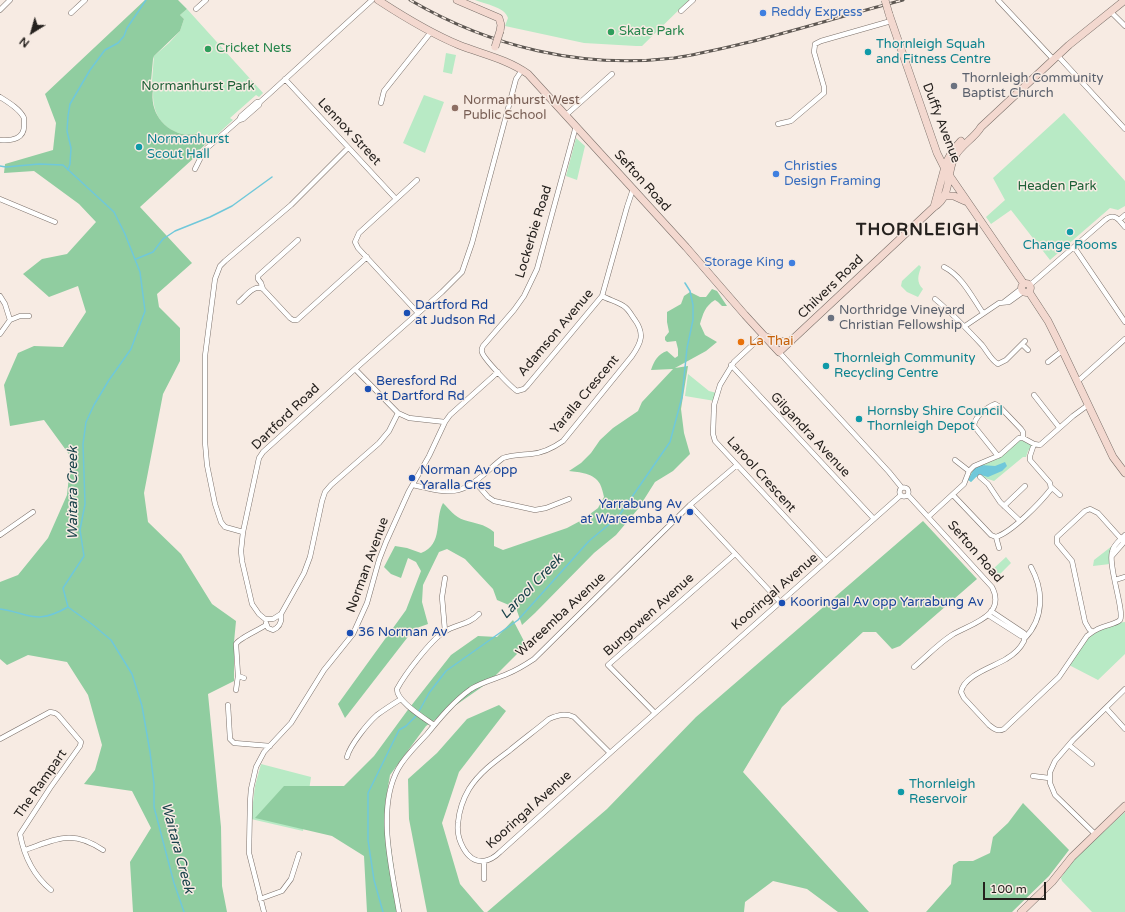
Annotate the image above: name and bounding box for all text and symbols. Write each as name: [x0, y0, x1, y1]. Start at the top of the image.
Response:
place label: Reddy Express: [771, 5, 863, 21]
marker: Reddy Express: [758, 8, 768, 18]
north arrow: [12, 12, 52, 52]
place label: Skate Park: [619, 24, 684, 40]
marker: Skate Park: [606, 27, 616, 37]
text: N: [17, 34, 32, 50]
place label: Thornleigh Squah and Fitness Centre: [876, 37, 991, 68]
place label: Cricket Nets: [216, 41, 292, 57]
marker: Cricket Nets: [203, 44, 213, 54]
marker: Thornleigh Squah and Fitness Centre: [863, 47, 873, 57]
place label: Thornleigh Community Baptist Church: [962, 71, 1103, 102]
park label: Normanhurst Park: [141, 79, 255, 95]
street label: Duffy Avenue: [919, 81, 963, 165]
marker: Thornleigh Community Baptist Church: [949, 81, 959, 91]
place label: Normanhurst West Public School: [463, 93, 580, 124]
street label: Lennox Street: [314, 95, 384, 169]
marker: Normanhurst West Public School: [450, 103, 460, 113]
place label: Normanhurst Scout Hall: [147, 132, 229, 163]
marker: Normanhurst Scout Hall: [134, 142, 144, 152]
street label: Sefton Road: [610, 147, 674, 215]
place label: Christies Design Framing: [784, 159, 881, 190]
marker: Christies Design Framing: [771, 169, 781, 179]
park label: Headen Park: [1018, 179, 1096, 195]
street label: Lockerbie Road: [512, 184, 556, 280]
district label: THORNLEIGH: [856, 221, 980, 241]
marker: Change Rooms: [1065, 227, 1075, 237]
place label: Change Rooms: [1023, 238, 1117, 254]
street label: Chilvers Road: [795, 252, 867, 322]
place label: Storage King: [704, 255, 784, 271]
marker: Storage King: [787, 258, 797, 268]
street label: Adamson Avenue: [515, 286, 597, 380]
place label: Dartford Rd at Judson Rd: [415, 298, 496, 329]
place label: Northridge Vineyard Christian Fellowship: [839, 303, 965, 334]
marker: Dartford Rd at Judson Rd: [402, 308, 412, 318]
marker: Northridge Vineyard Christian Fellowship: [826, 313, 836, 323]
place label: La Thai: [749, 334, 793, 350]
marker: La Thai: [736, 337, 746, 347]
place label: Thornleigh Community Recycling Centre: [834, 351, 975, 382]
street label: Yaralla Crescent: [547, 352, 623, 438]
marker: Thornleigh Community Recycling Centre: [821, 361, 831, 371]
place label: Beresford Rd at Dartford Rd: [376, 374, 465, 405]
street label: Dartford Road: [249, 381, 323, 453]
marker: Beresford Rd at Dartford Rd: [363, 384, 373, 394]
street label: Gilgandra Avenue: [767, 389, 853, 481]
place label: Hornsby Shire Council Thornleigh Depot: [867, 404, 1003, 435]
marker: Hornsby Shire Council Thornleigh Depot: [854, 414, 864, 424]
street label: Larool Crescent: [723, 434, 799, 516]
water label: Waitara Creek: [65, 446, 81, 540]
place label: Norman Av opp Yaralla Cres: [420, 463, 517, 494]
marker: Norman Av opp Yaralla Cres: [407, 473, 417, 483]
place label: Yarrabung Av at Wareemba Av: [580, 497, 682, 528]
marker: Yarrabung Av at Wareemba Av: [685, 507, 695, 517]
street label: Norman Avenue: [344, 515, 392, 615]
street label: Sefton Road: [944, 518, 1006, 586]
street label: Kooringal Avenue: [729, 550, 821, 634]
water label: Larool Creek: [497, 551, 567, 623]
street label: Wareemba Avenue: [513, 569, 609, 661]
street label: Bungowen Avenue: [601, 570, 697, 660]
place label: Kooringal Av opp Yarrabung Av: [790, 595, 984, 611]
marker: Kooringal Av opp Yarrabung Av: [777, 598, 787, 608]
place label: 36 Norman Av: [358, 625, 448, 641]
marker: 36 Norman Av: [345, 628, 355, 638]
street label: The Rampart: [12, 747, 70, 821]
street label: Kooringal Avenue: [483, 768, 575, 852]
place label: Thornleigh Reservoir: [909, 777, 976, 808]
marker: Thornleigh Reservoir: [896, 787, 906, 797]
water label: Waitara Creek: [157, 801, 197, 895]
scale bar: [985, 874, 1048, 900]
text: 100 m: [990, 882, 1027, 896]

